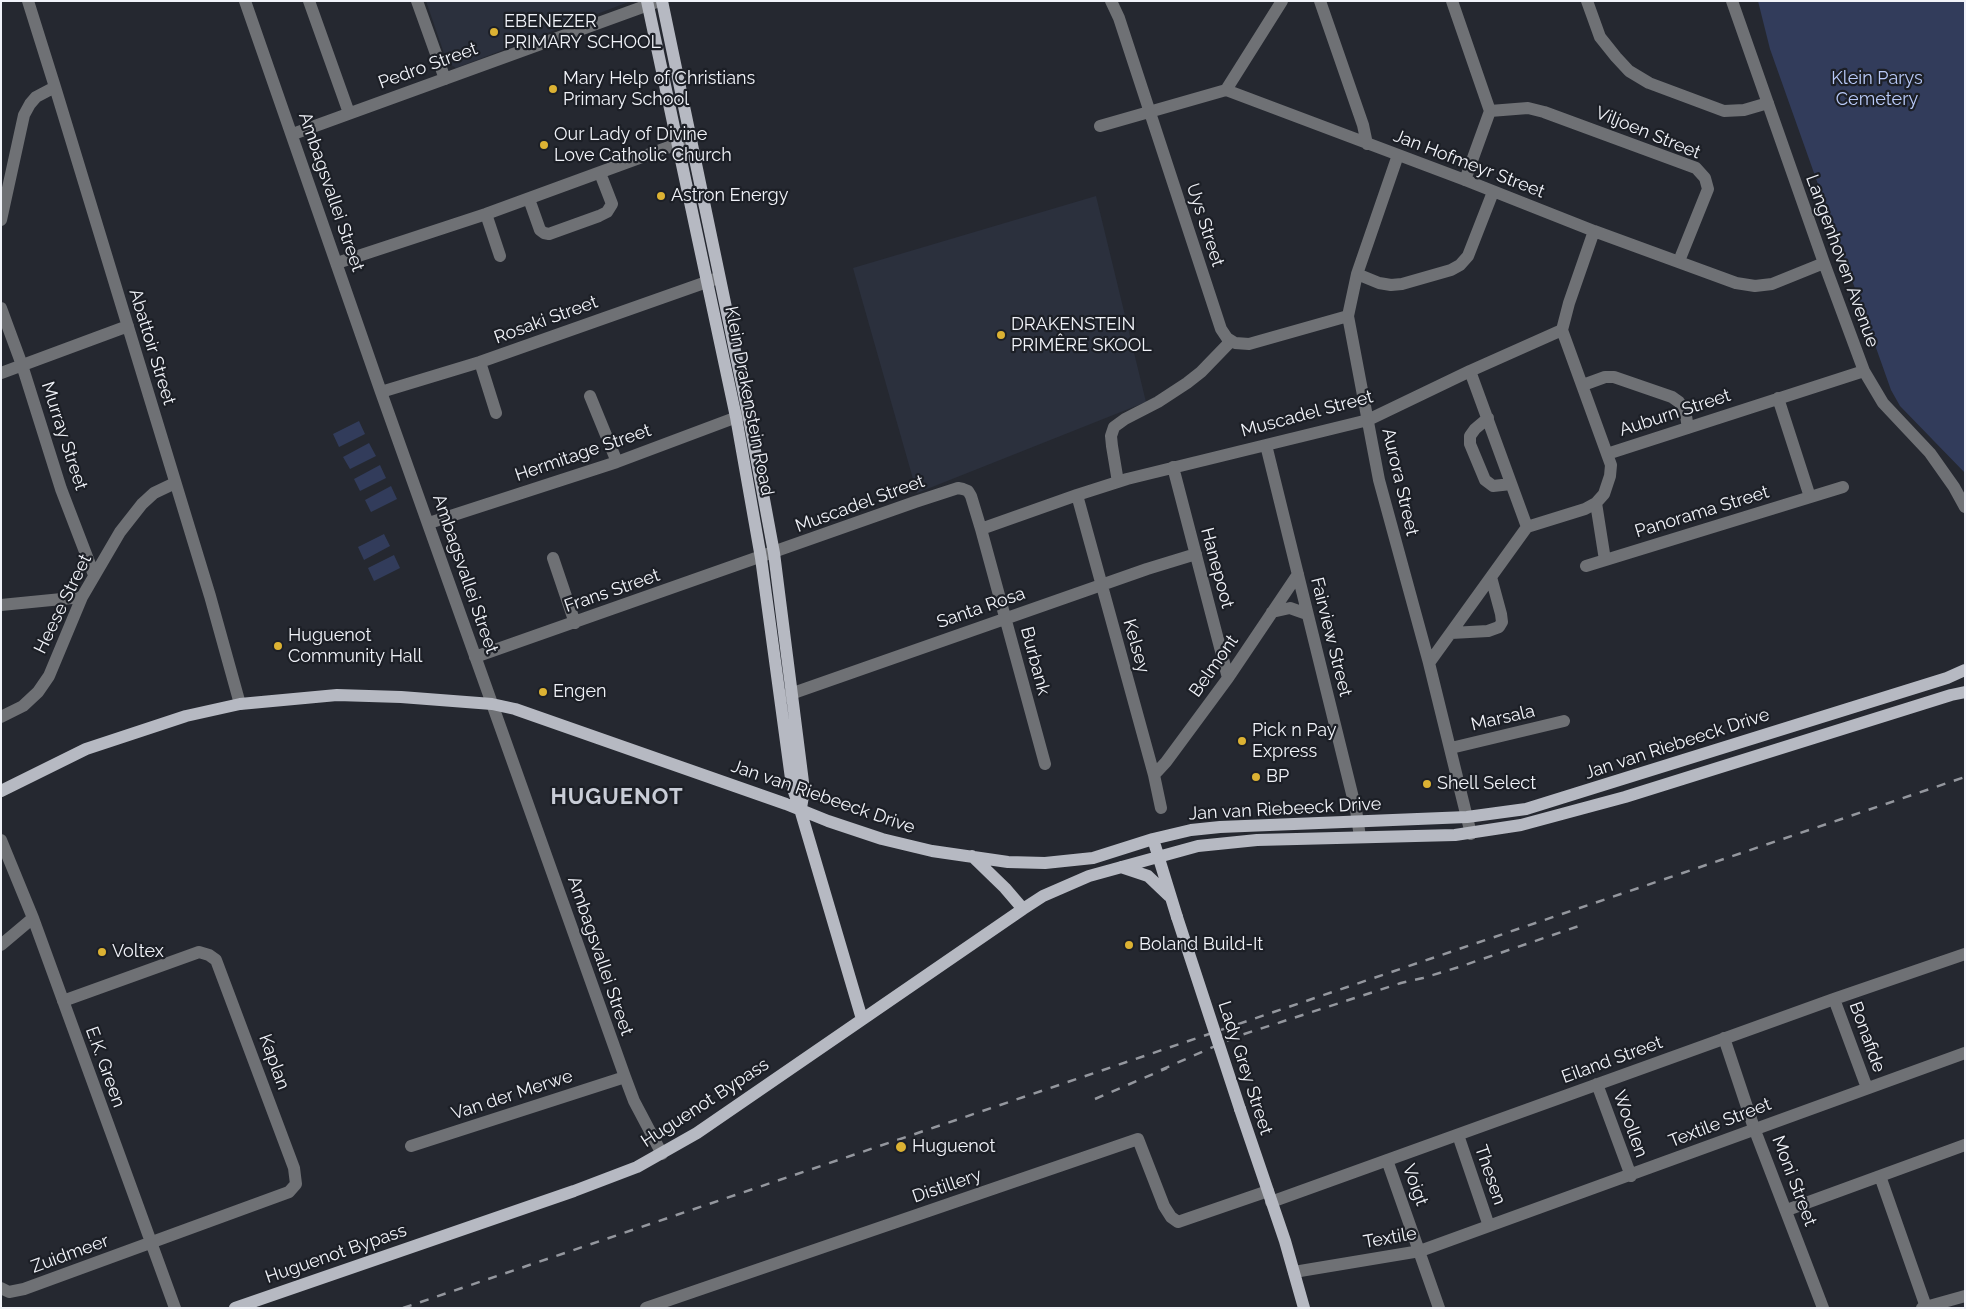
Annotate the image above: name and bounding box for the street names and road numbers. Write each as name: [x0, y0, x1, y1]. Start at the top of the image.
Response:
street label: Pedro Street: [375, 38, 481, 94]
street label: Viljoen Street: [1592, 102, 1704, 164]
street label: Ambagsvallei Street: [294, 109, 368, 275]
street label: Jan Hofmeyr Street: [1390, 125, 1548, 203]
street label: Langenhoven Avenue: [1801, 172, 1883, 350]
street label: Uys Street: [1181, 181, 1229, 269]
street label: Abattoir Street: [124, 286, 180, 408]
street label: Rosaki Street: [491, 291, 601, 349]
street label: Klein Drakenstein Road: [720, 304, 778, 498]
street label: Murray Street: [36, 379, 92, 493]
street label: Auburn Street: [1617, 385, 1733, 441]
street label: Muscadel Street: [1239, 386, 1375, 442]
street label: Hermitage Street: [512, 420, 654, 486]
street label: Aurora Street: [1377, 426, 1423, 538]
street label: Muscadel Street: [792, 471, 928, 537]
street label: Panorama Street: [1632, 481, 1772, 543]
street label: Ambagsvallei Street: [428, 491, 502, 657]
street label: Hanepoot: [1196, 525, 1238, 611]
street label: Heese Street: [30, 551, 96, 657]
street label: Frans Street: [561, 565, 663, 617]
street label: Fairview Street: [1306, 575, 1356, 699]
street label: Santa Rosa: [934, 583, 1028, 633]
street label: Kelsey: [1118, 616, 1154, 676]
street label: Burbank: [1016, 624, 1054, 698]
street label: Belmont: [1185, 631, 1243, 701]
street label: Marsala: [1469, 700, 1537, 736]
street label: Jan van Riebeeck Drive: [1582, 704, 1772, 784]
street label: Jan van Riebeeck Drive: [728, 755, 918, 839]
street label: Jan van Riebeeck Drive: [1188, 793, 1382, 825]
street label: Ambagsvallei Street: [563, 873, 637, 1039]
street label: Lady Grey Street: [1213, 998, 1277, 1138]
street label: Bonafide: [1844, 999, 1890, 1075]
street label: E.K. Green: [80, 1024, 130, 1110]
street label: Kaplan: [254, 1031, 294, 1093]
street label: Eiland Street: [1559, 1032, 1665, 1088]
street label: Huguenot Bypass: [637, 1054, 773, 1152]
street label: Van der Merwe: [449, 1065, 575, 1125]
street label: Woollen: [1608, 1087, 1652, 1161]
street label: Textile Street: [1666, 1094, 1774, 1152]
street label: Moni Street: [1767, 1133, 1821, 1229]
street label: Thesen: [1470, 1142, 1510, 1208]
street label: Voigt: [1398, 1161, 1432, 1209]
street label: Distillery: [910, 1164, 984, 1208]
street label: Huguenot Bypass: [263, 1220, 409, 1288]
street label: Textile: [1362, 1223, 1418, 1253]
street label: Zuidmeer: [28, 1230, 112, 1278]

